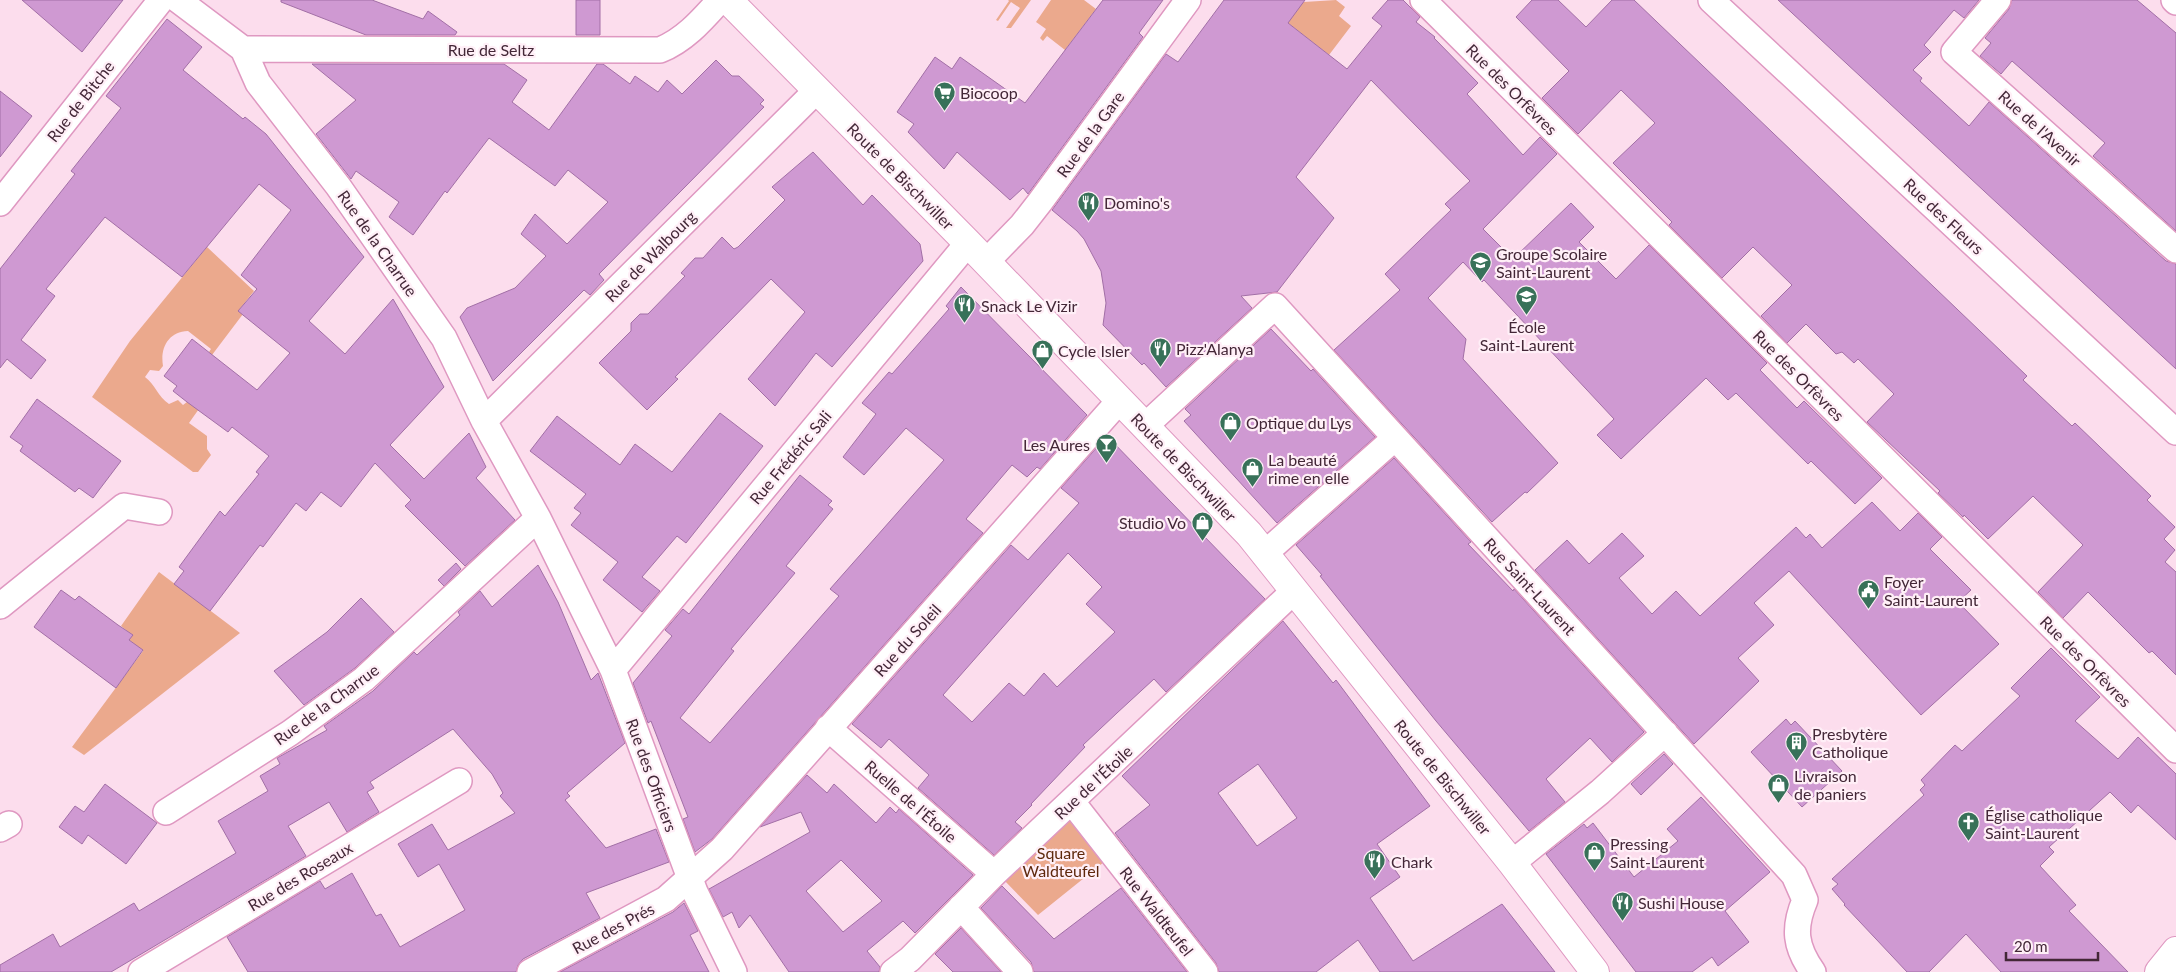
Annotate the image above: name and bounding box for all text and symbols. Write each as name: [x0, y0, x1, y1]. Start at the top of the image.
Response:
street label: Rue de Seltz: [448, 40, 534, 59]
street label: Rue des Orfèvres: [1463, 40, 1561, 138]
street label: Rue de Bitche: [43, 57, 117, 145]
supermarket icon: Biocoop: [932, 80, 956, 111]
place label: Biocoop: [960, 83, 1018, 102]
street label: Rue de l'Avenir: [1995, 86, 2085, 170]
street label: Rue de la Gare: [1052, 87, 1128, 181]
street label: Route de Bischwiller: [844, 119, 958, 233]
street label: Rue des Fleurs: [1900, 174, 1988, 258]
street label: Rue de la Charrue: [334, 186, 422, 300]
restaurant icon: Domino's: [1076, 190, 1100, 221]
place label: Domino's: [1104, 193, 1170, 212]
street label: Rue de Walbourg: [601, 207, 699, 305]
place label: Groupe Scolaire Saint-Laurent: [1496, 244, 1607, 281]
school or university icon: Groupe Scolaire Saint-Laurent: [1468, 250, 1492, 281]
school or university icon: École Saint-Laurent: [1515, 285, 1539, 316]
restaurant icon: Snack Le Vizir: [953, 293, 977, 324]
place label: Snack Le Vizir: [981, 296, 1078, 315]
place label: École Saint-Laurent: [1480, 317, 1574, 354]
street label: Rue des Orfèvres: [1750, 326, 1848, 424]
restaurant icon: Pizz'Alanya: [1148, 336, 1172, 367]
shop icon: Cycle Isler: [1030, 338, 1054, 369]
place label: Pizz'Alanya: [1176, 339, 1254, 358]
place label: Cycle Isler: [1058, 341, 1130, 360]
street label: Rue Frédéric Sali: [745, 406, 835, 508]
street label: Route de Bischwiller: [1128, 409, 1241, 525]
shop icon: Optique du Lys: [1218, 410, 1242, 441]
place label: Optique du Lys: [1246, 413, 1352, 432]
bar icon: Les Aures: [1094, 432, 1118, 463]
place label: Les Aures: [1023, 435, 1090, 454]
place label: La beauté rime en elle: [1268, 450, 1349, 487]
shop icon: La beauté rime en elle: [1240, 456, 1264, 487]
shop icon: Studio Vo: [1190, 510, 1214, 541]
place label: Studio Vo: [1119, 513, 1186, 532]
street label: Rue Saint-Laurent: [1480, 534, 1580, 639]
place label: Foyer Saint-Laurent: [1884, 572, 1979, 609]
public building icon: Foyer Saint-Laurent: [1856, 578, 1880, 609]
street label: Rue du Soleil: [870, 600, 944, 680]
street label: Rue des Orfèvres: [2037, 612, 2135, 710]
street label: Rue de la Charrue: [270, 660, 382, 748]
street label: Route de Bischwiller: [1391, 715, 1495, 839]
street label: Rue des Officiers: [623, 716, 681, 834]
place label: Presbytère Catholique: [1812, 724, 1888, 761]
building icon: Presbytère Catholique: [1784, 730, 1808, 761]
street label: Rue de l'Étoile: [1050, 741, 1136, 823]
street label: Ruelle de l'Étoile: [861, 756, 961, 846]
place label: Livraison de paniers: [1794, 766, 1866, 803]
shop icon: Livraison de paniers: [1766, 772, 1790, 803]
place label: Église catholique Saint-Laurent: [1985, 805, 2103, 842]
church icon: Église catholique Saint-Laurent: [1957, 811, 1981, 842]
place label: Pressing Saint-Laurent: [1610, 834, 1705, 871]
street label: Rue des Roseaux: [244, 837, 356, 915]
shop icon: Pressing Saint-Laurent: [1582, 840, 1606, 871]
park label: Square Waldteufel: [1023, 843, 1099, 880]
restaurant icon: Chark: [1363, 849, 1387, 880]
place label: Chark: [1391, 852, 1433, 871]
street label: Rue Waldteufel: [1116, 863, 1198, 959]
restaurant icon: Sushi House: [1610, 890, 1634, 921]
place label: Sushi House: [1638, 893, 1725, 912]
street label: Rue des Prés: [569, 898, 657, 957]
scale bar: [2006, 930, 2098, 962]
text: 20 m: [2014, 937, 2048, 955]

